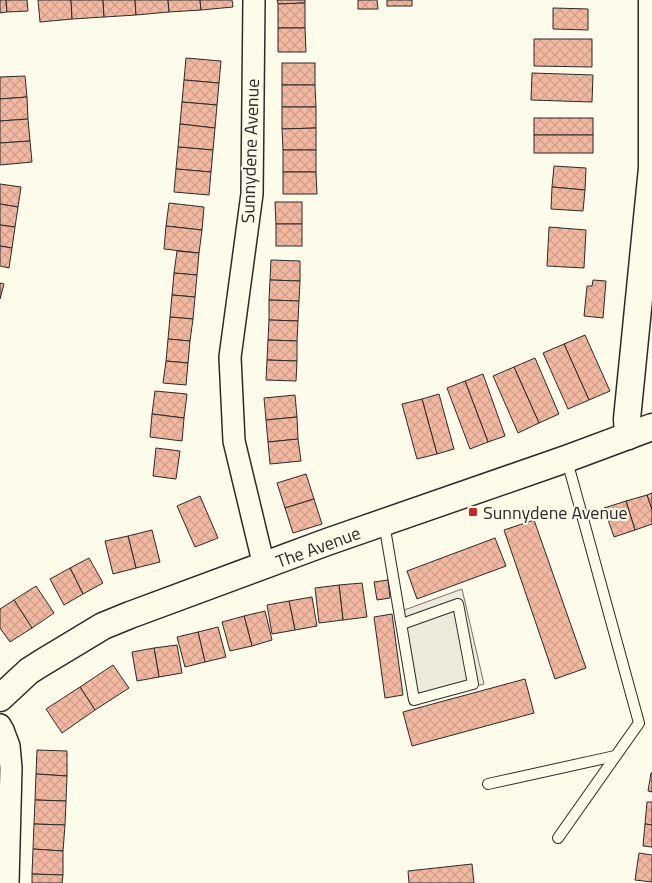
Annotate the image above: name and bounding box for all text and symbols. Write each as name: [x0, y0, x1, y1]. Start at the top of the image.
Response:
street label: Sunnydene Avenue: [234, 78, 266, 224]
place label: Sunnydene Avenue: [483, 499, 628, 526]
marker: Sunnydene Avenue: [467, 506, 479, 518]
street label: The Avenue: [272, 519, 364, 575]

